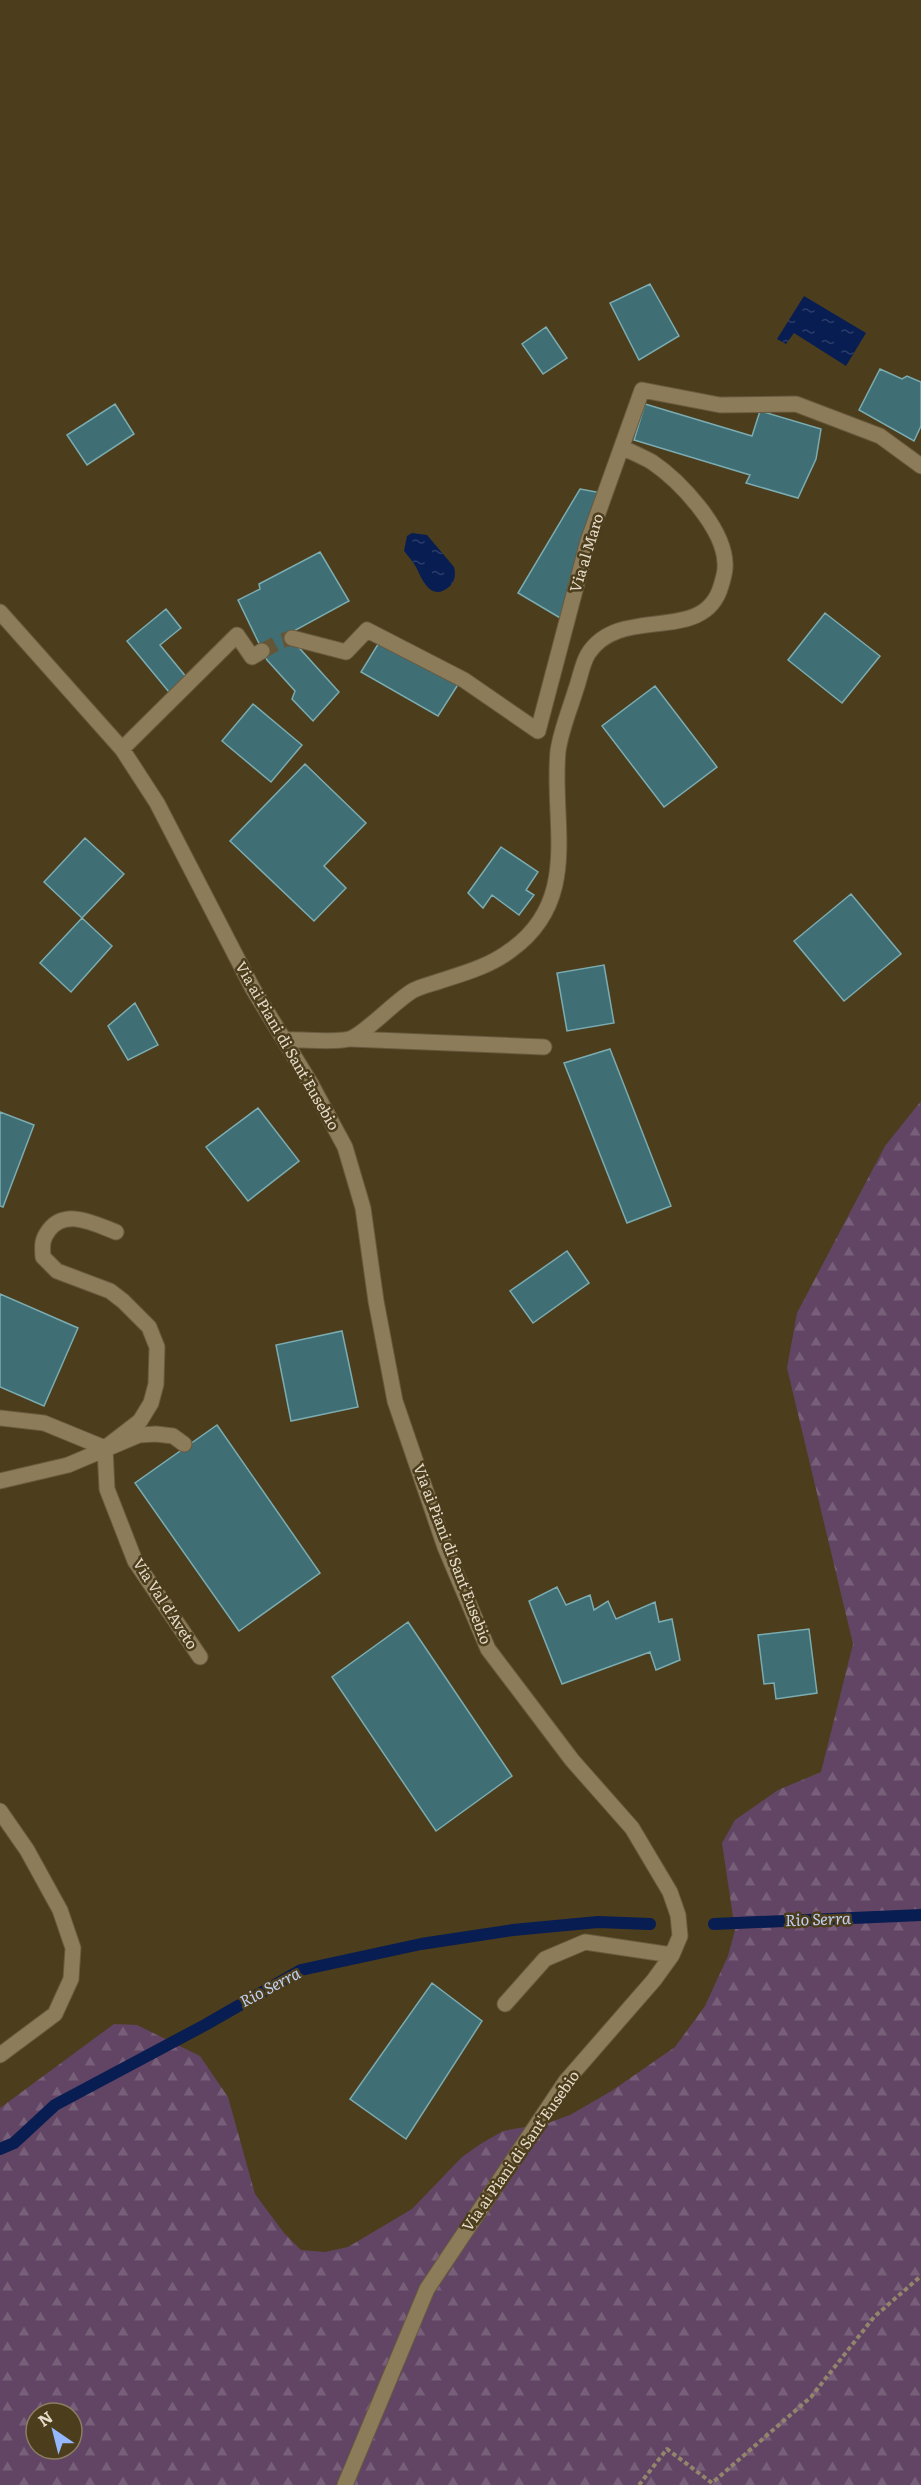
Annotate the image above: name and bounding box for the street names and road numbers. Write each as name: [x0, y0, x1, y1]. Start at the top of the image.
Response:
street label: Via al Maro: [563, 510, 609, 595]
street label: Via ai Piani di Sant'Eusebio: [230, 956, 346, 1134]
street label: Via ai Piani di Sant'Eusebio: [408, 1460, 499, 1647]
street label: Via Val d'Aveto: [128, 1553, 205, 1654]
street label: Via ai Piani di Sant'Eusebio: [455, 2065, 584, 2235]

